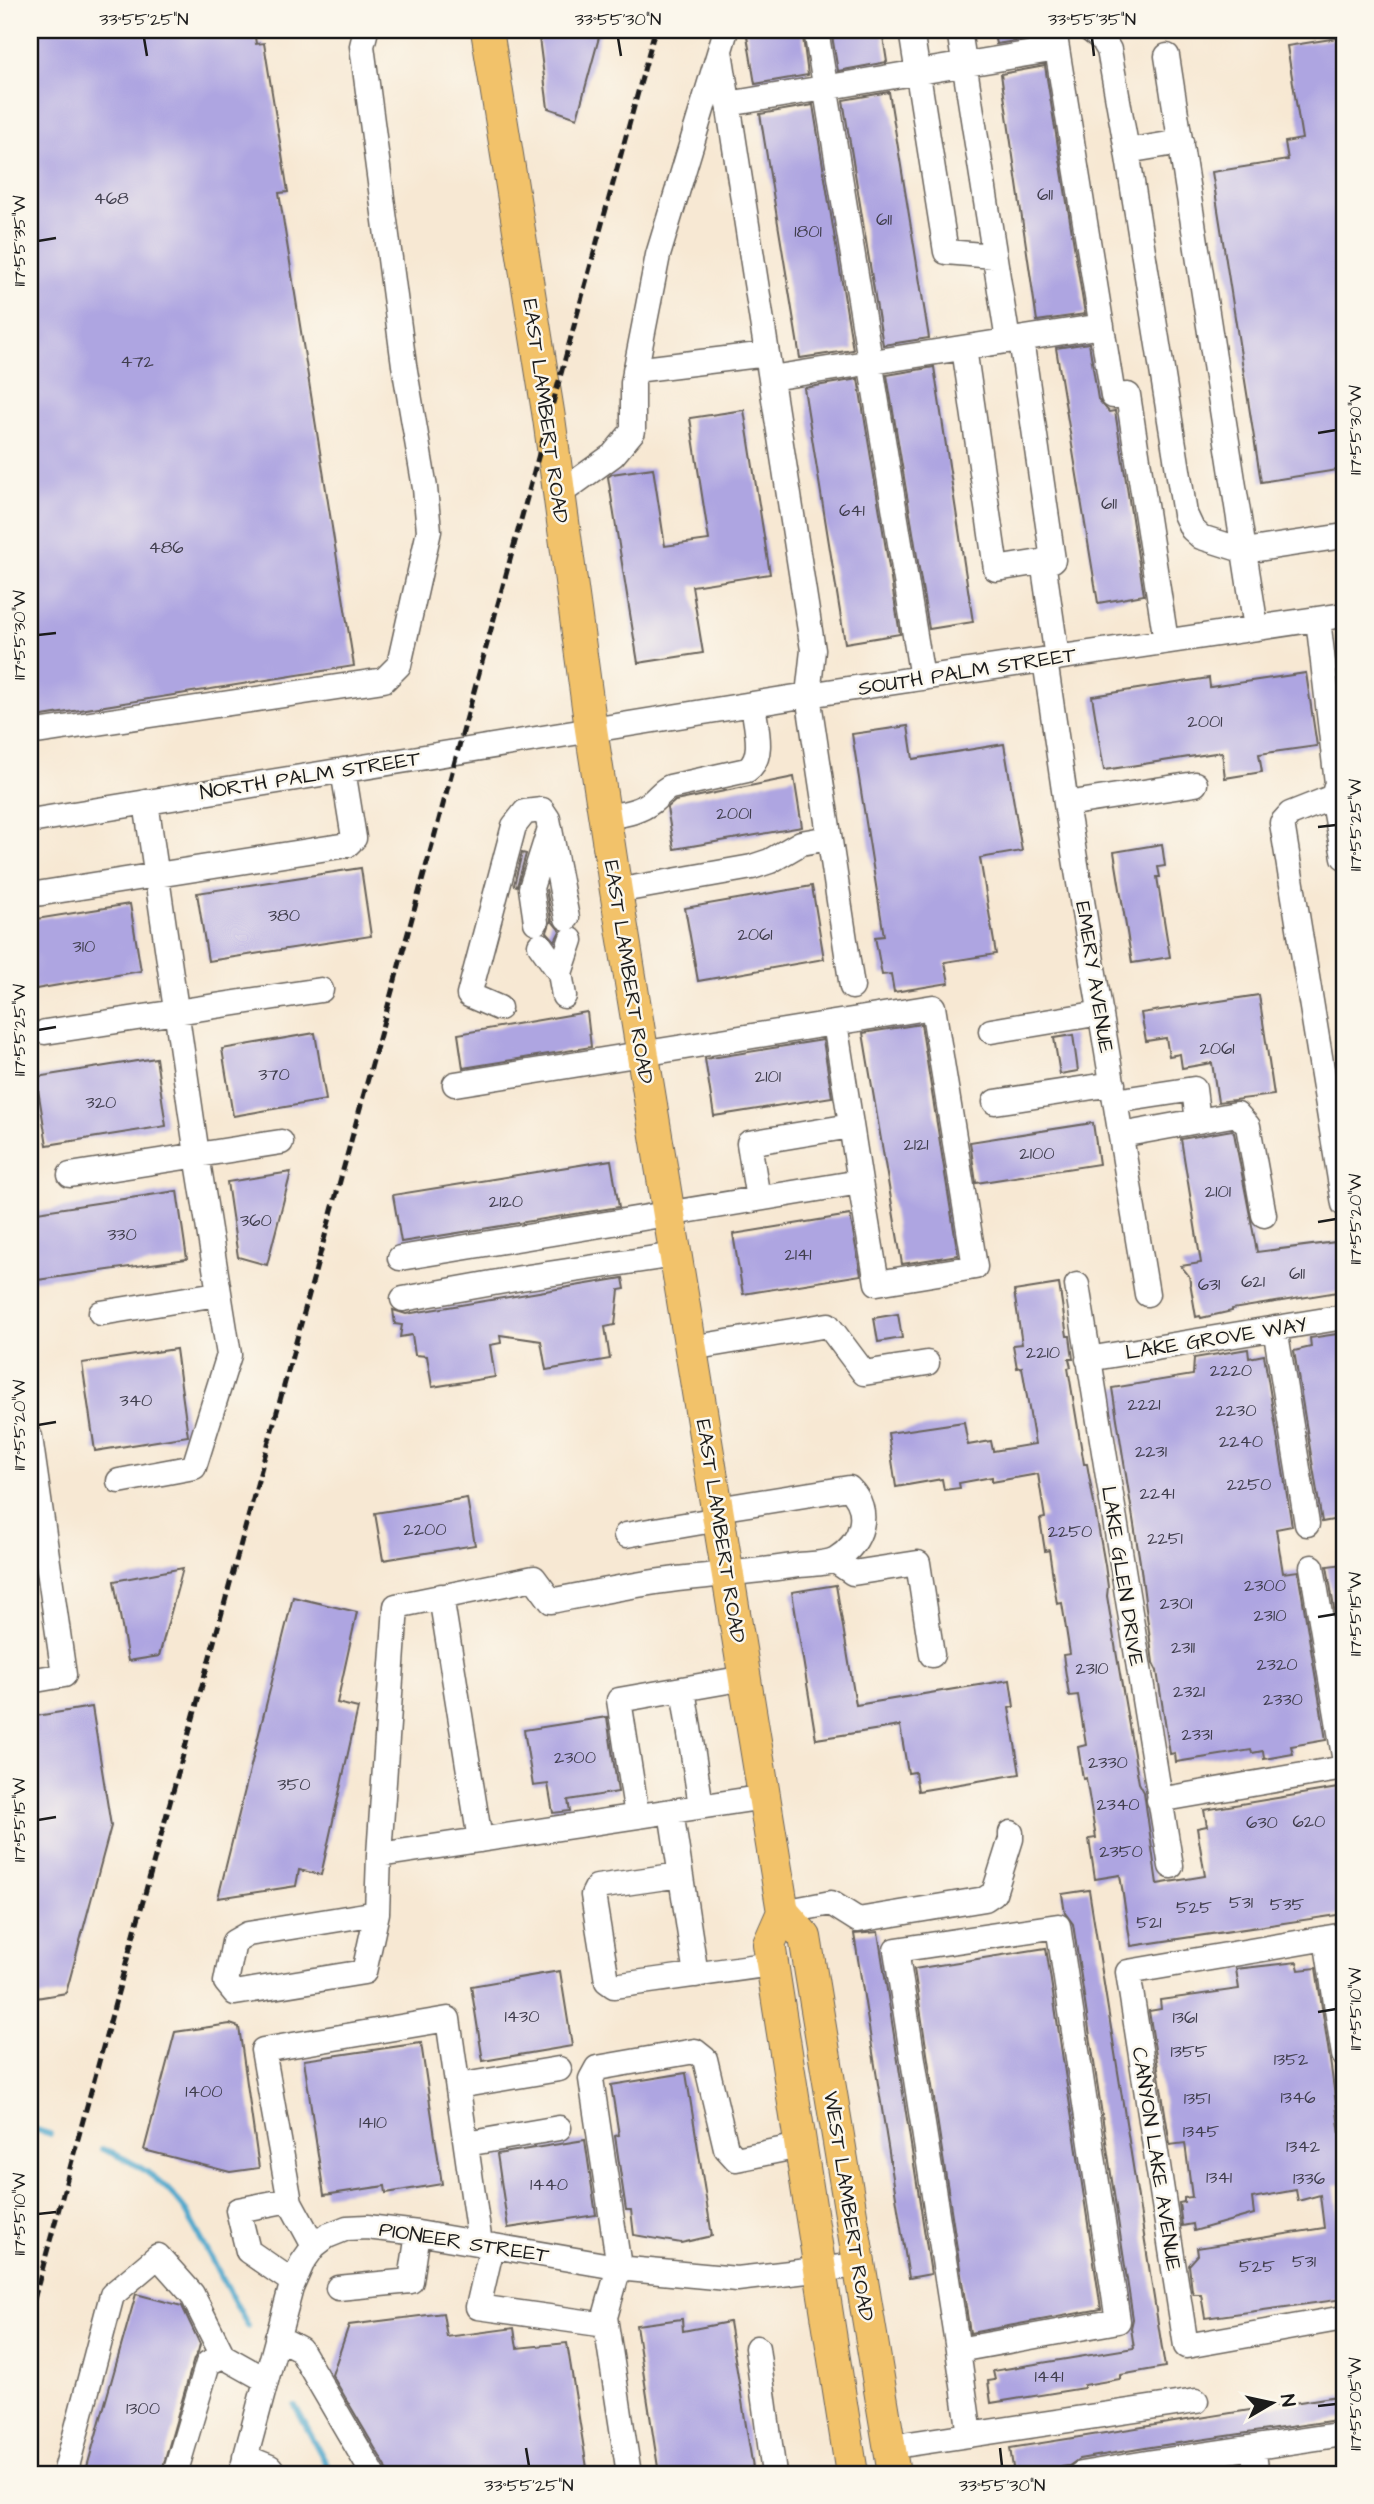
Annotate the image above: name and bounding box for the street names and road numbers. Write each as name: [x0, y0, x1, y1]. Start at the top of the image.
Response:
street label: EAST LAMBERT ROAD: [515, 297, 576, 525]
street label: SOUTH PALM STREET: [856, 640, 1079, 703]
street label: NORTH PALM STREET: [198, 744, 423, 807]
street label: EAST LAMBERT ROAD: [596, 858, 661, 1086]
street label: EMERY AVENUE: [1068, 899, 1121, 1056]
street label: LAKE GROVE WAY: [1123, 1310, 1309, 1367]
street label: EAST LAMBERT ROAD: [688, 1417, 753, 1645]
street label: LAKE GLEN DRIVE: [1094, 1484, 1151, 1669]
street label: CANYON LAKE AVENUE: [1124, 2045, 1189, 2274]
street label: WEST LAMBERT ROAD: [816, 2089, 881, 2324]
street label: PIONEER STREET: [377, 2215, 552, 2270]

